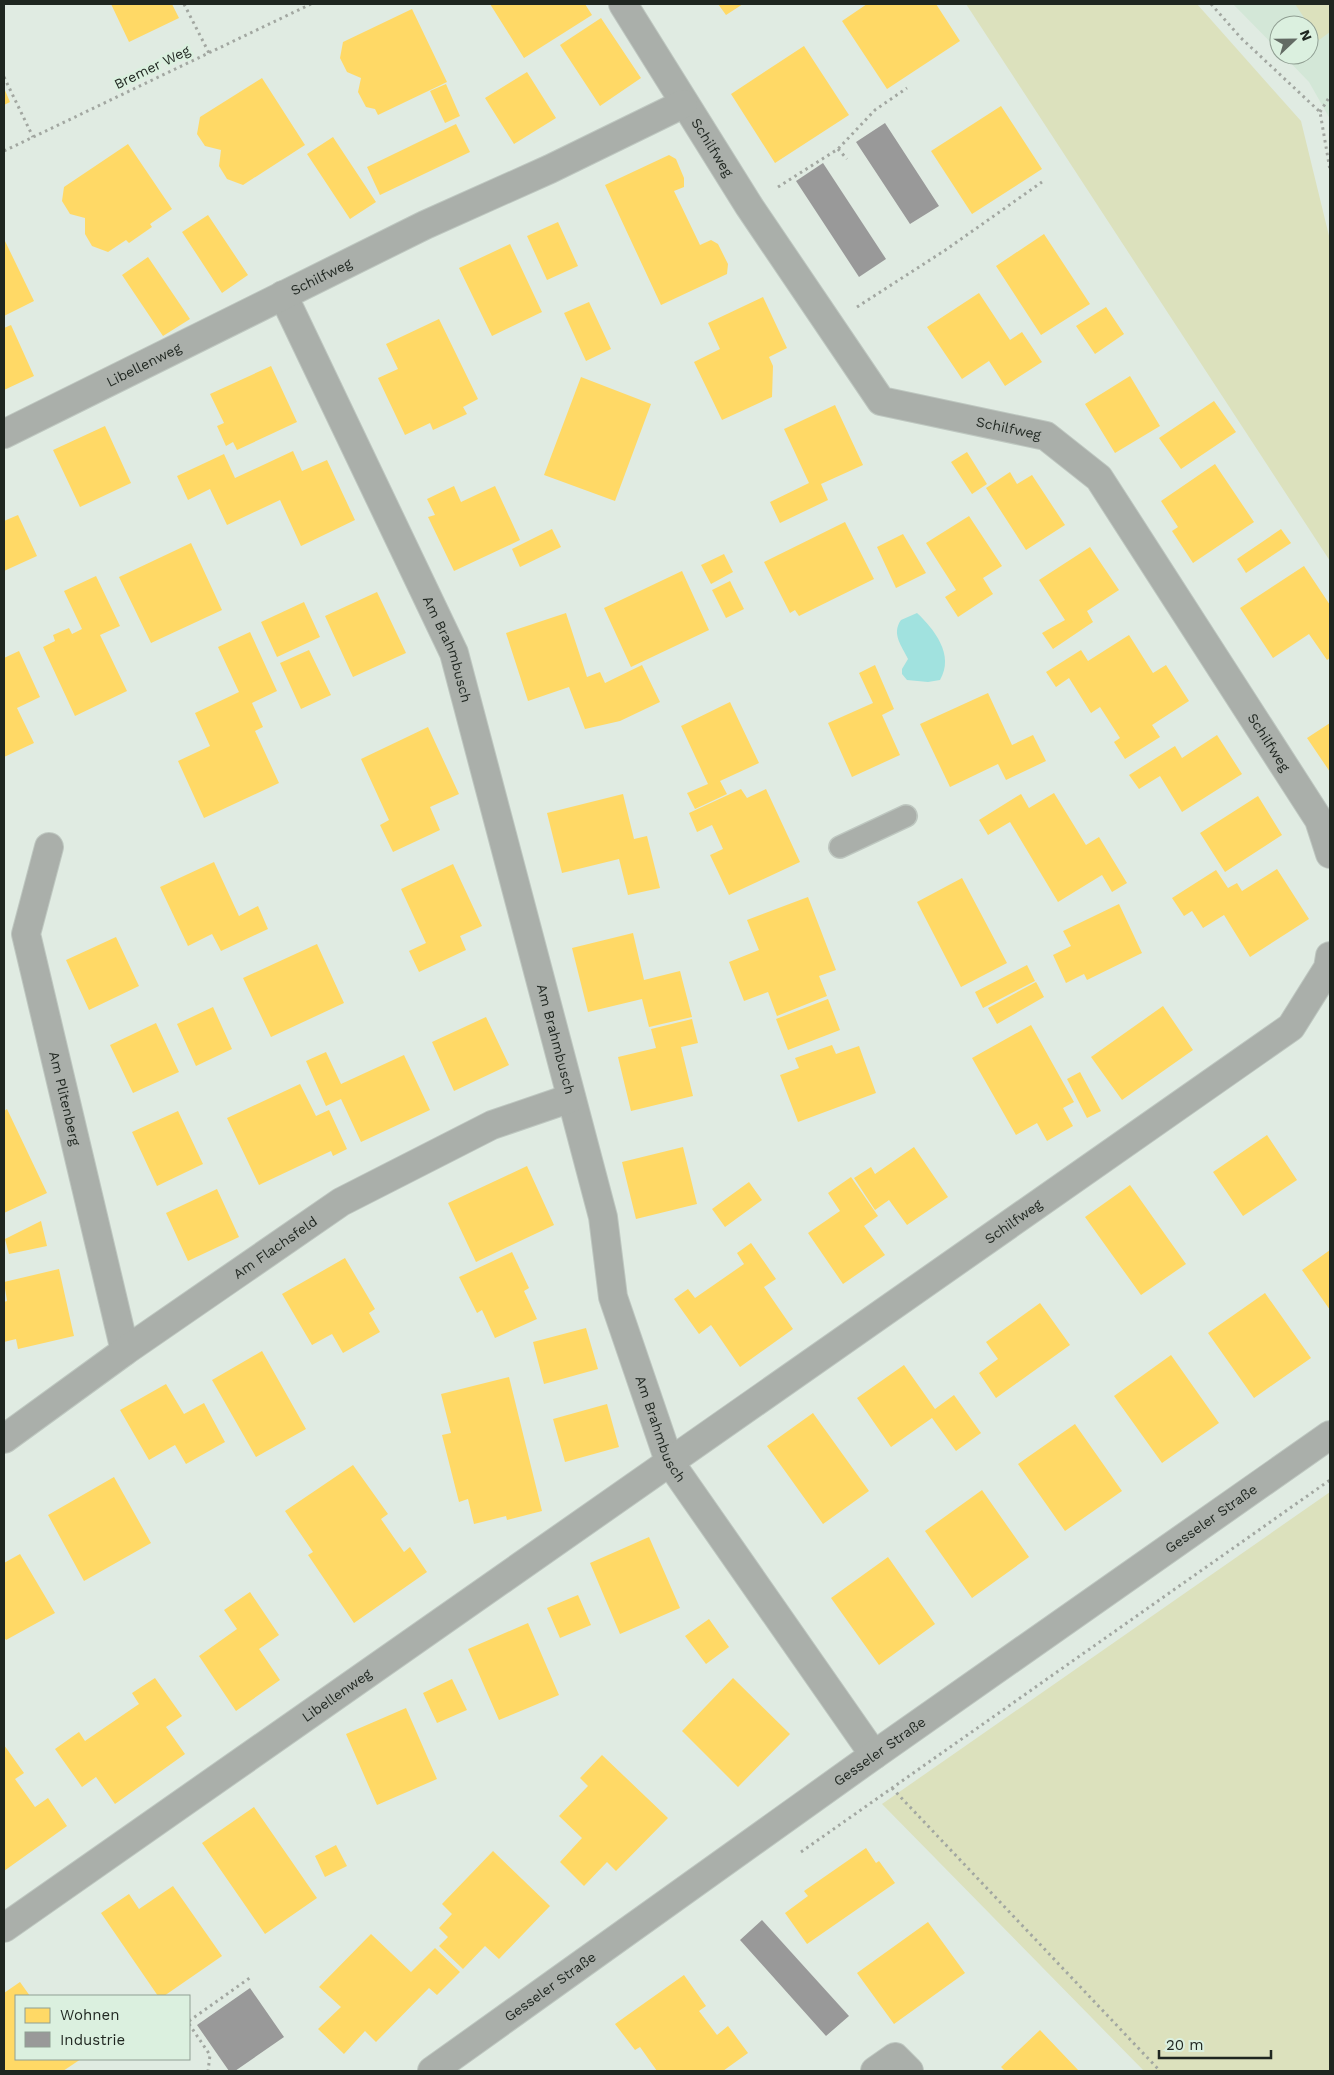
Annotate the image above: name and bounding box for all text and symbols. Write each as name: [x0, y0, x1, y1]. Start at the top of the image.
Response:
north arrow: [1269, 15, 1319, 65]
text: N: [1297, 27, 1315, 43]
street label: Bremer Weg: [111, 41, 193, 92]
street label: Schilfweg: [688, 115, 737, 180]
street label: Schilfweg: [288, 254, 355, 298]
street label: Libellenweg: [104, 339, 184, 390]
street label: Schilfweg: [975, 413, 1043, 443]
street label: Am Brahmbusch: [420, 593, 475, 704]
street label: Schilfweg: [1244, 710, 1294, 775]
street label: Am Brahmbusch: [534, 982, 578, 1096]
street label: Am Plitenberg: [46, 1050, 84, 1148]
street label: Schilfweg: [982, 1196, 1045, 1247]
street label: Am Flachsfeld: [230, 1213, 320, 1282]
street label: Am Brahmbusch: [632, 1374, 689, 1485]
street label: Gesseler Straße: [1162, 1481, 1260, 1556]
street label: Libellenweg: [299, 1665, 375, 1725]
street label: Gesseler Straße: [831, 1713, 929, 1789]
street label: Gesseler Straße: [501, 1949, 599, 2025]
legend: [15, 1995, 190, 2060]
text: Wohnen: [60, 2006, 119, 2024]
scale bar: [1159, 2028, 1272, 2060]
text: Industrie: [60, 2031, 125, 2049]
text: 20 m: [1166, 2036, 1204, 2054]

